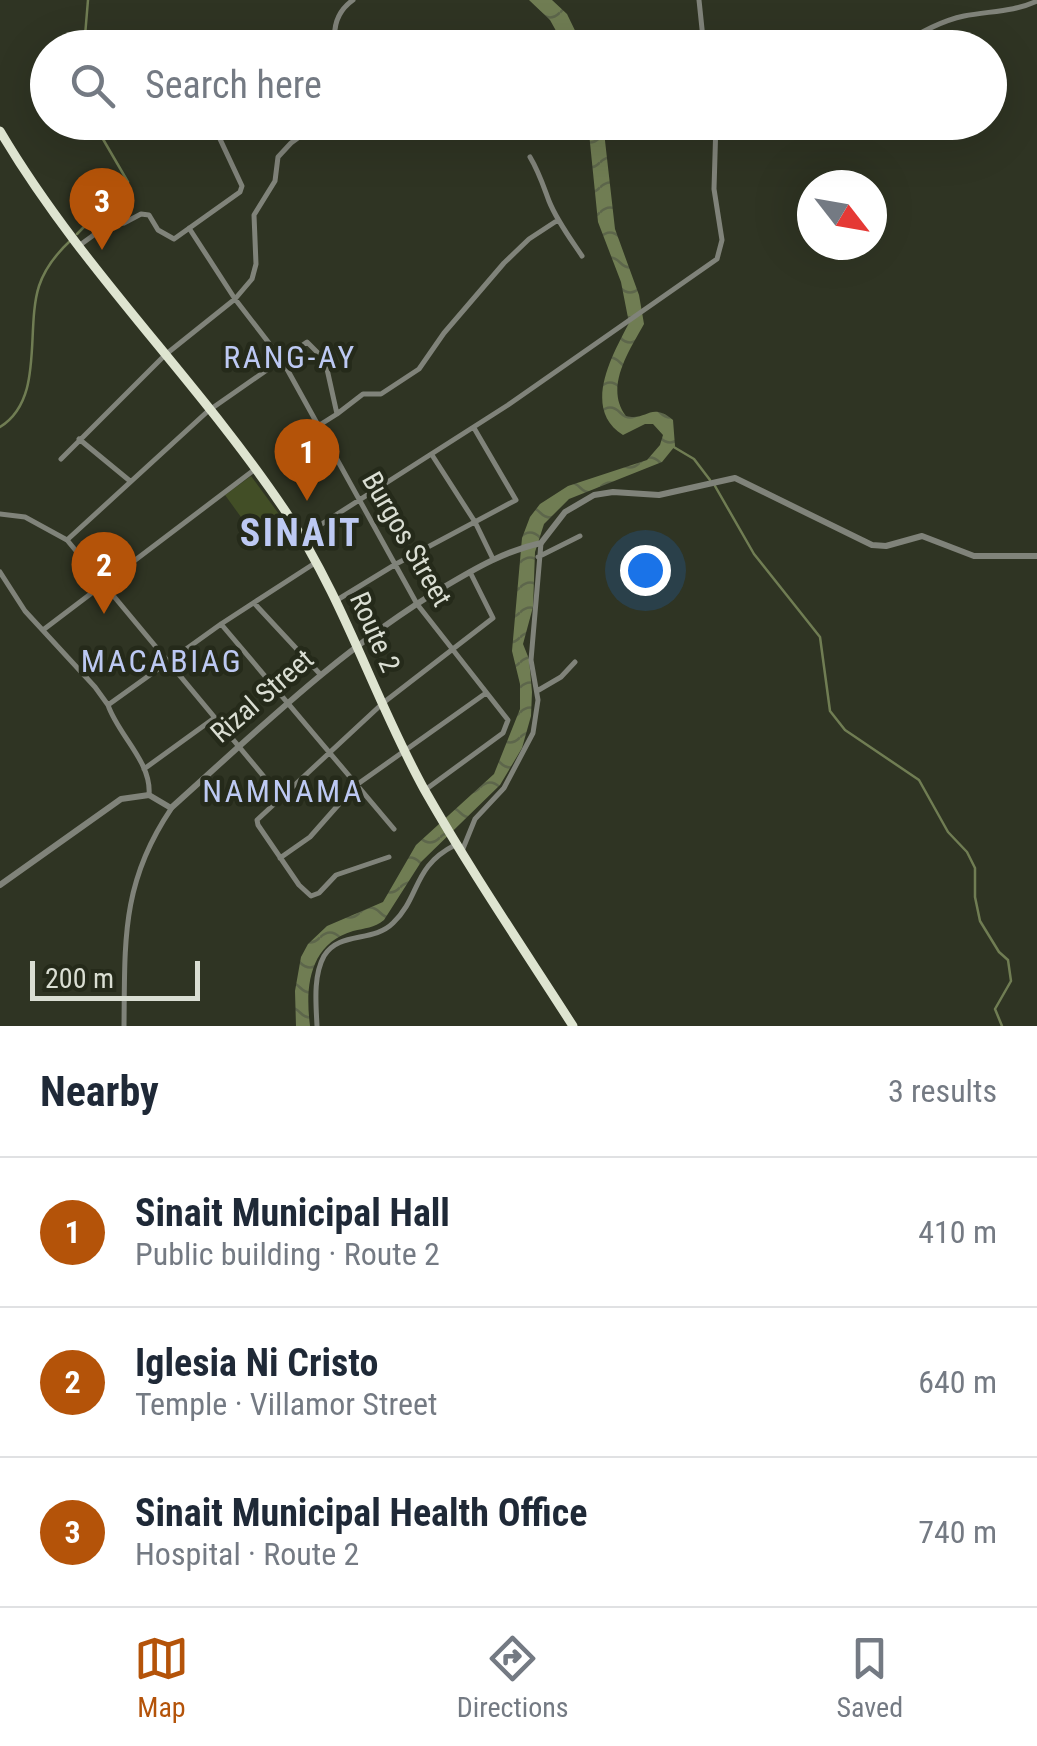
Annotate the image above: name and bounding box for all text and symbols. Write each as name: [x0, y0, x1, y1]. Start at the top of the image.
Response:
search box: [30, 30, 1007, 140]
icon: search: [65, 58, 120, 113]
text: Search here: [145, 63, 322, 107]
pin: 3: [70, 168, 134, 250]
north arrow: [797, 170, 887, 260]
district label: RANG-AY: [223, 338, 357, 376]
pin: 1: [274, 418, 340, 501]
street label: Burgos Street: [355, 466, 459, 612]
district label: SINAIT: [240, 511, 362, 555]
pin: 2: [72, 532, 136, 614]
your location: [620, 545, 671, 596]
street label: Route 2: [343, 587, 407, 677]
district label: MACABIAG: [81, 642, 243, 680]
street label: Rizal Street: [204, 642, 320, 750]
district label: NAMNAMA: [202, 772, 364, 810]
scale bar: [30, 956, 200, 1000]
text: 200 m: [45, 962, 114, 995]
text: Nearby: [40, 1067, 159, 1116]
text: 3 results: [888, 1072, 997, 1110]
text: Sinait Municipal Hall: [135, 1191, 450, 1235]
text: 1: [64, 1213, 81, 1251]
text: 410 m: [918, 1213, 997, 1251]
text: Public building · Route 2: [135, 1235, 440, 1273]
text: Iglesia Ni Cristo: [135, 1341, 378, 1385]
text: 2: [64, 1363, 81, 1401]
text: 640 m: [918, 1363, 997, 1401]
text: Temple · Villamor Street: [135, 1385, 437, 1423]
text: Sinait Municipal Health Office: [135, 1491, 587, 1535]
text: 3: [64, 1513, 81, 1551]
text: 740 m: [918, 1513, 997, 1551]
text: Hospital · Route 2: [135, 1535, 359, 1573]
tab: Map: [134, 1631, 189, 1724]
tab: Directions: [457, 1631, 569, 1724]
tab: Saved: [836, 1631, 903, 1724]

